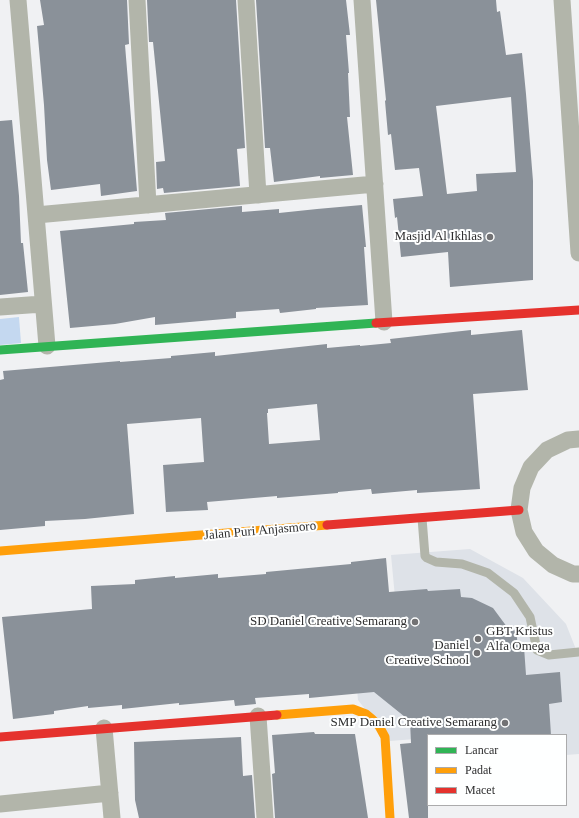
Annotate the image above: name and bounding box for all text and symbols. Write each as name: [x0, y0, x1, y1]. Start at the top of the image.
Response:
place label: Masjid Al Ikhlas: [395, 229, 482, 245]
marker: Masjid Al Ikhlas: [485, 232, 495, 242]
street label: Jalan Puri Anjasmoro: [203, 518, 317, 544]
place label: SD Daniel Creative Semarang: [250, 614, 407, 630]
marker: SD Daniel Creative Semarang: [410, 617, 420, 627]
place label: GBT Kristus Alfa Omega: [486, 624, 553, 655]
marker: GBT Kristus Alfa Omega: [473, 634, 483, 644]
place label: Daniel Creative School: [386, 638, 469, 669]
marker: Daniel Creative School: [472, 648, 482, 658]
place label: SMP Daniel Creative Semarang: [331, 715, 497, 731]
marker: SMP Daniel Creative Semarang: [500, 718, 510, 728]
legend: [427, 734, 567, 806]
text: Lancar: [465, 743, 498, 757]
text: Padat: [465, 763, 492, 777]
text: Macet: [465, 783, 495, 797]

